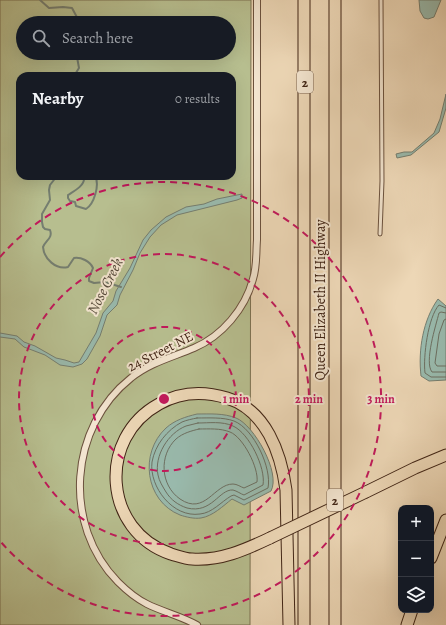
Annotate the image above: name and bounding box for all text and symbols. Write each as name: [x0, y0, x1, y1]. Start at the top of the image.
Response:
search box: [16, 16, 236, 60]
icon: search: [30, 27, 52, 49]
text: Search here: [62, 28, 133, 48]
road number: 2: [297, 71, 313, 93]
text: Nearby: [32, 87, 83, 110]
text: 0 results: [175, 90, 220, 107]
street label: Queen Elizabeth II Highway: [311, 219, 330, 380]
water label: Nose Creek: [82, 254, 128, 317]
street label: 24 Street NE: [124, 327, 196, 376]
text: 1 min: [223, 391, 250, 407]
text: 2 min: [295, 391, 323, 407]
text: 3 min: [367, 391, 395, 407]
centre of rings: [157, 392, 171, 406]
road number: 2: [327, 489, 343, 511]
map controls: [398, 505, 434, 613]
button: +: [398, 505, 434, 541]
button: −: [398, 541, 434, 577]
button: layers: [398, 577, 434, 613]

